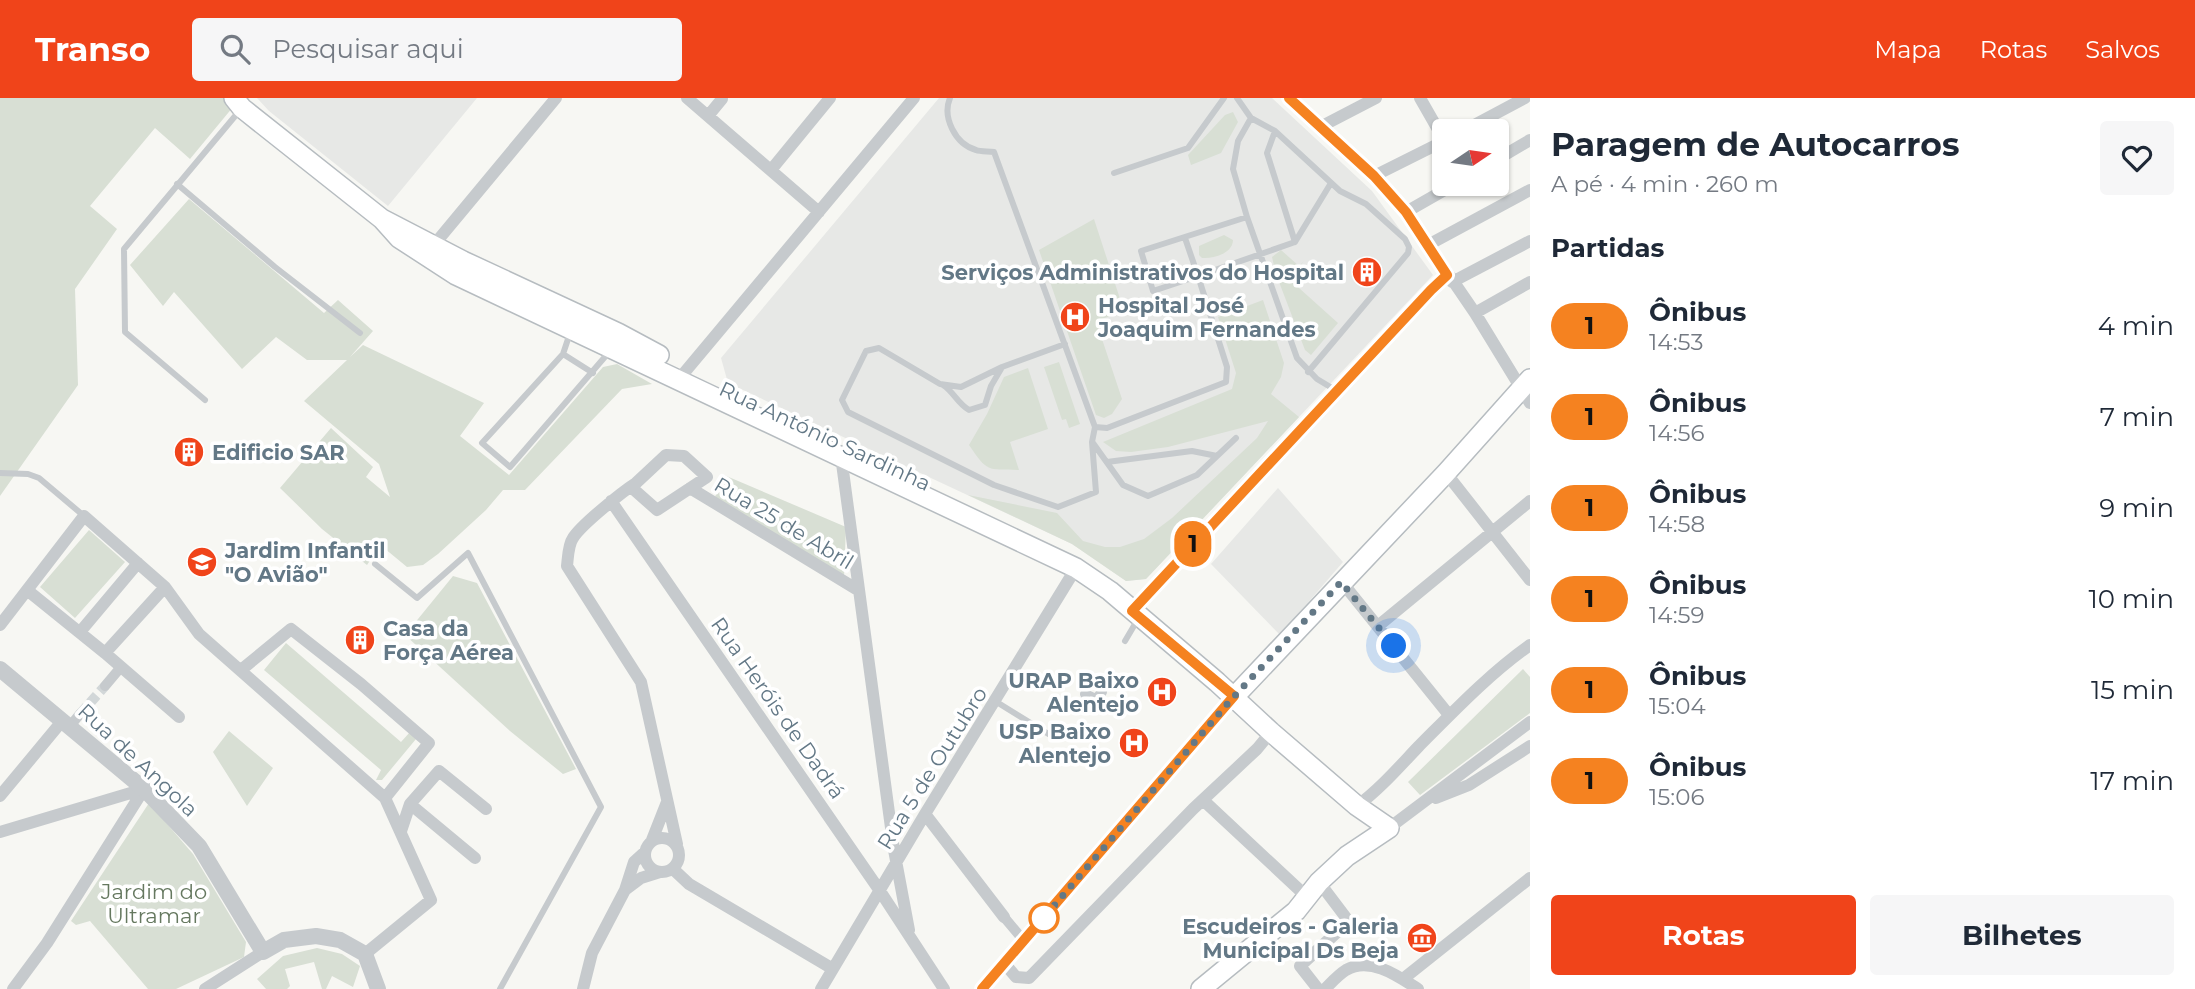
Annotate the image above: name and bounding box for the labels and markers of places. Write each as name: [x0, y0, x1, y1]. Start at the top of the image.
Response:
building icon: Serviços Administrativos do Hospital: [1350, 255, 1384, 289]
place label: Serviços Administrativos do Hospital: [941, 260, 1344, 285]
place label: Hospital José Joaquim Fernandes: [1097, 293, 1316, 342]
hospital icon: Hospital José Joaquim Fernandes: [1058, 300, 1092, 334]
building icon: Edificio SAR: [172, 435, 206, 469]
place label: Edificio SAR: [212, 440, 345, 465]
place label: Jardim Infantil "O Avião": [224, 538, 386, 587]
school or university icon: Jardim Infantil "O Avião": [185, 545, 219, 579]
place label: Casa da Força Aérea: [383, 616, 514, 665]
building icon: Casa da Força Aérea: [343, 623, 377, 657]
place label: URAP Baixo Alentejo: [1008, 668, 1139, 717]
hospital icon: URAP Baixo Alentejo: [1145, 675, 1179, 709]
place label: USP Baixo Alentejo: [998, 719, 1111, 768]
hospital icon: USP Baixo Alentejo: [1117, 726, 1151, 760]
unlabelled marker: [1029, 903, 1059, 933]
place label: Escudeiros - Galeria Municipal Ds Beja: [1182, 914, 1399, 963]
museum icon: Escudeiros - Galeria Municipal Ds Beja: [1405, 921, 1439, 955]

